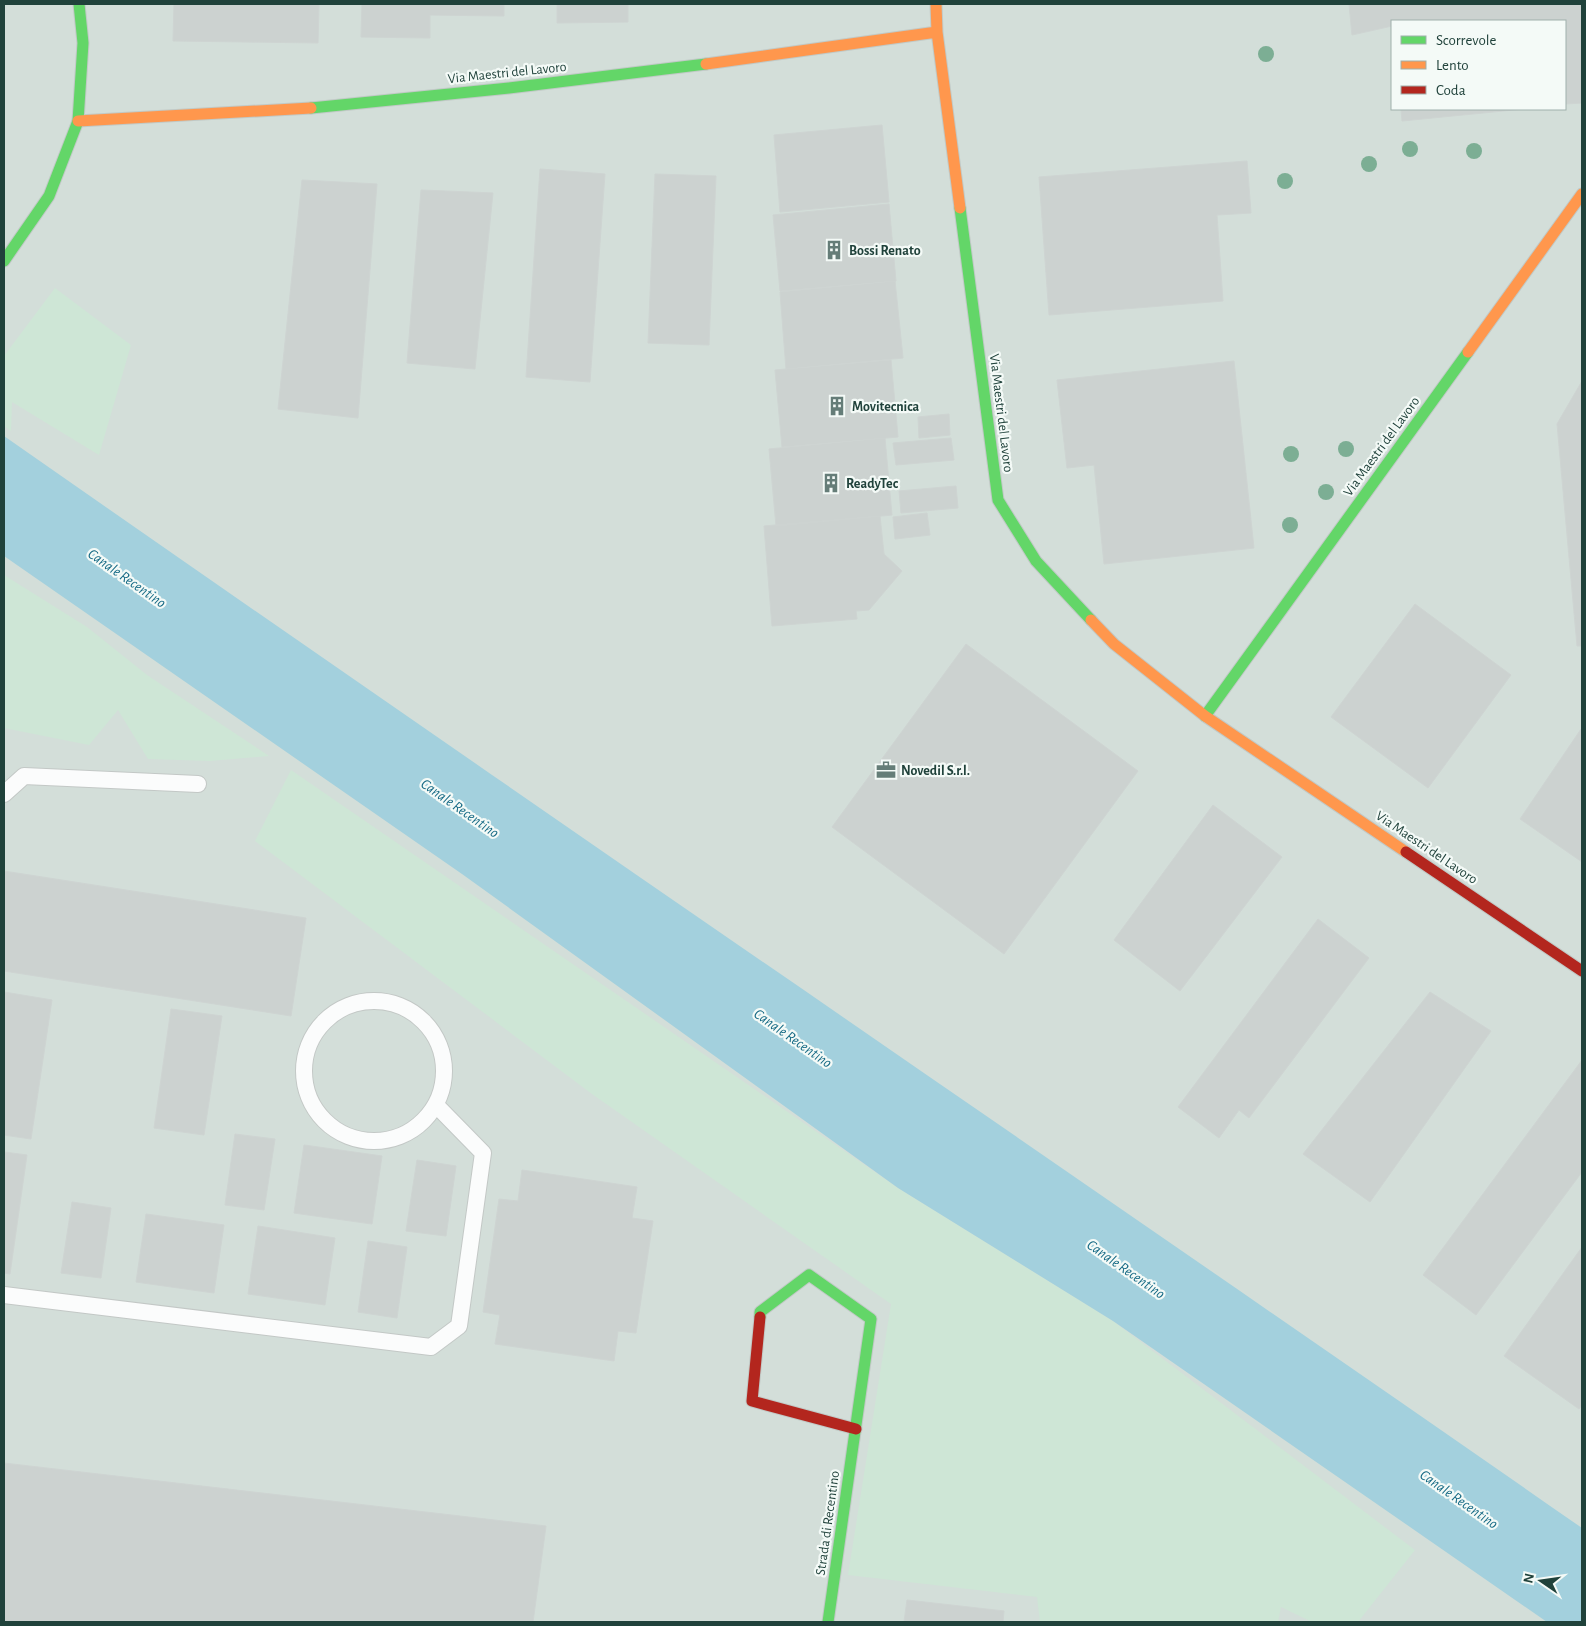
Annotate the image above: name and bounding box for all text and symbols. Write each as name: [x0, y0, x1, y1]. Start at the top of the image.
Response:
legend: [1391, 20, 1566, 110]
text: Scorrevole: [1436, 33, 1497, 48]
text: Lento: [1436, 58, 1469, 73]
street label: Via Maestri del Lavoro: [447, 60, 567, 86]
text: Coda: [1436, 83, 1466, 98]
building icon: Bossi Renato: [823, 239, 845, 261]
place label: Bossi Renato: [849, 244, 921, 258]
street label: Via Maestri del Lavoro: [987, 353, 1015, 473]
street label: Via Maestri del Lavoro: [1341, 394, 1423, 499]
building icon: Movitecnica: [826, 395, 848, 417]
place label: Movitecnica: [852, 400, 919, 414]
building icon: ReadyTec: [820, 472, 842, 494]
place label: ReadyTec: [846, 477, 899, 491]
water label: Canale Recentino: [85, 546, 168, 611]
office icon: Novedil S.r.l.: [875, 759, 897, 781]
place label: Novedil S.r.l.: [901, 764, 970, 778]
water label: Canale Recentino: [418, 776, 501, 841]
street label: Via Maestri del Lavoro: [1373, 809, 1480, 887]
water label: Canale Recentino: [751, 1006, 834, 1071]
water label: Canale Recentino: [1084, 1237, 1167, 1302]
water label: Canale Recentino: [1417, 1467, 1500, 1532]
street label: Strada di Recentino: [814, 1470, 842, 1576]
north arrow: [1516, 1556, 1566, 1606]
text: N: [1521, 1572, 1537, 1585]

